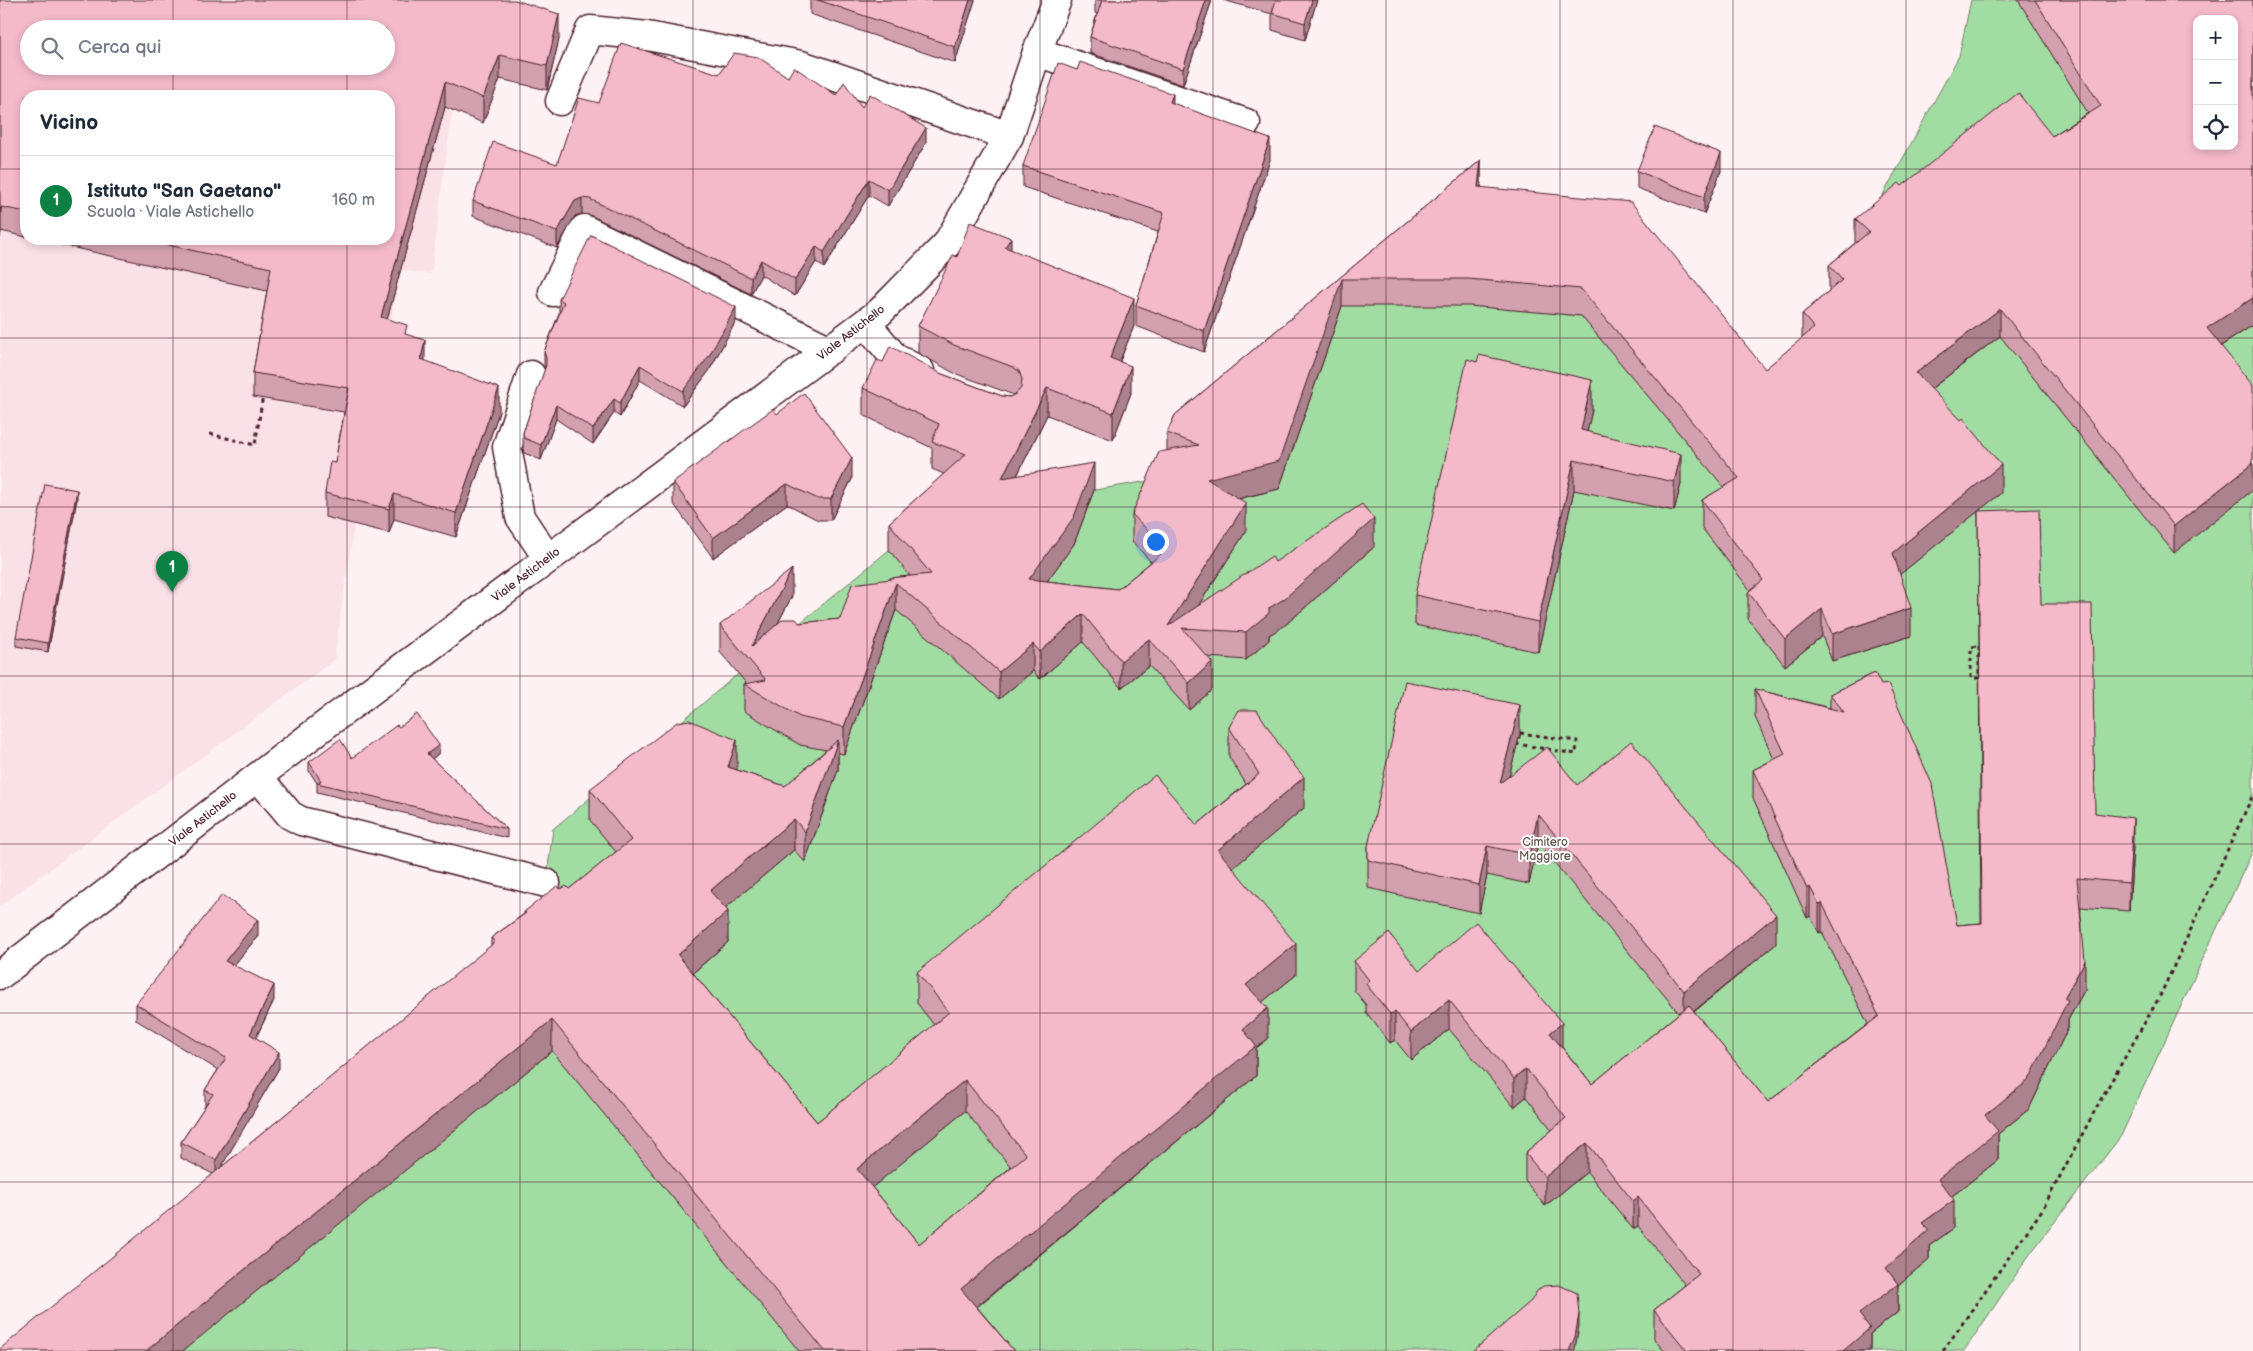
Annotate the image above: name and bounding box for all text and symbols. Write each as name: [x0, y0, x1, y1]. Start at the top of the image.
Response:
map controls: [2193, 15, 2238, 150]
button: +: [2193, 15, 2238, 60]
search box: [20, 20, 395, 75]
icon: search: [38, 34, 66, 62]
text: Cerca qui: [78, 36, 161, 59]
button: −: [2193, 60, 2238, 105]
button: locate: [2193, 105, 2238, 150]
text: Vicino: [40, 110, 98, 135]
text: Istituto "San Gaetano": [87, 180, 281, 203]
text: 1: [53, 191, 59, 210]
text: 160 m: [332, 191, 375, 210]
text: Scuola · Viale Astichello: [87, 203, 254, 222]
street label: Viale Astichello: [814, 302, 888, 364]
your location: [1143, 529, 1169, 555]
street label: Viale Astichello: [489, 544, 563, 606]
pin: 1: [156, 551, 188, 592]
street label: Viale Astichello: [166, 788, 240, 850]
park label: Cimitero Maggiore: [1519, 835, 1571, 864]

